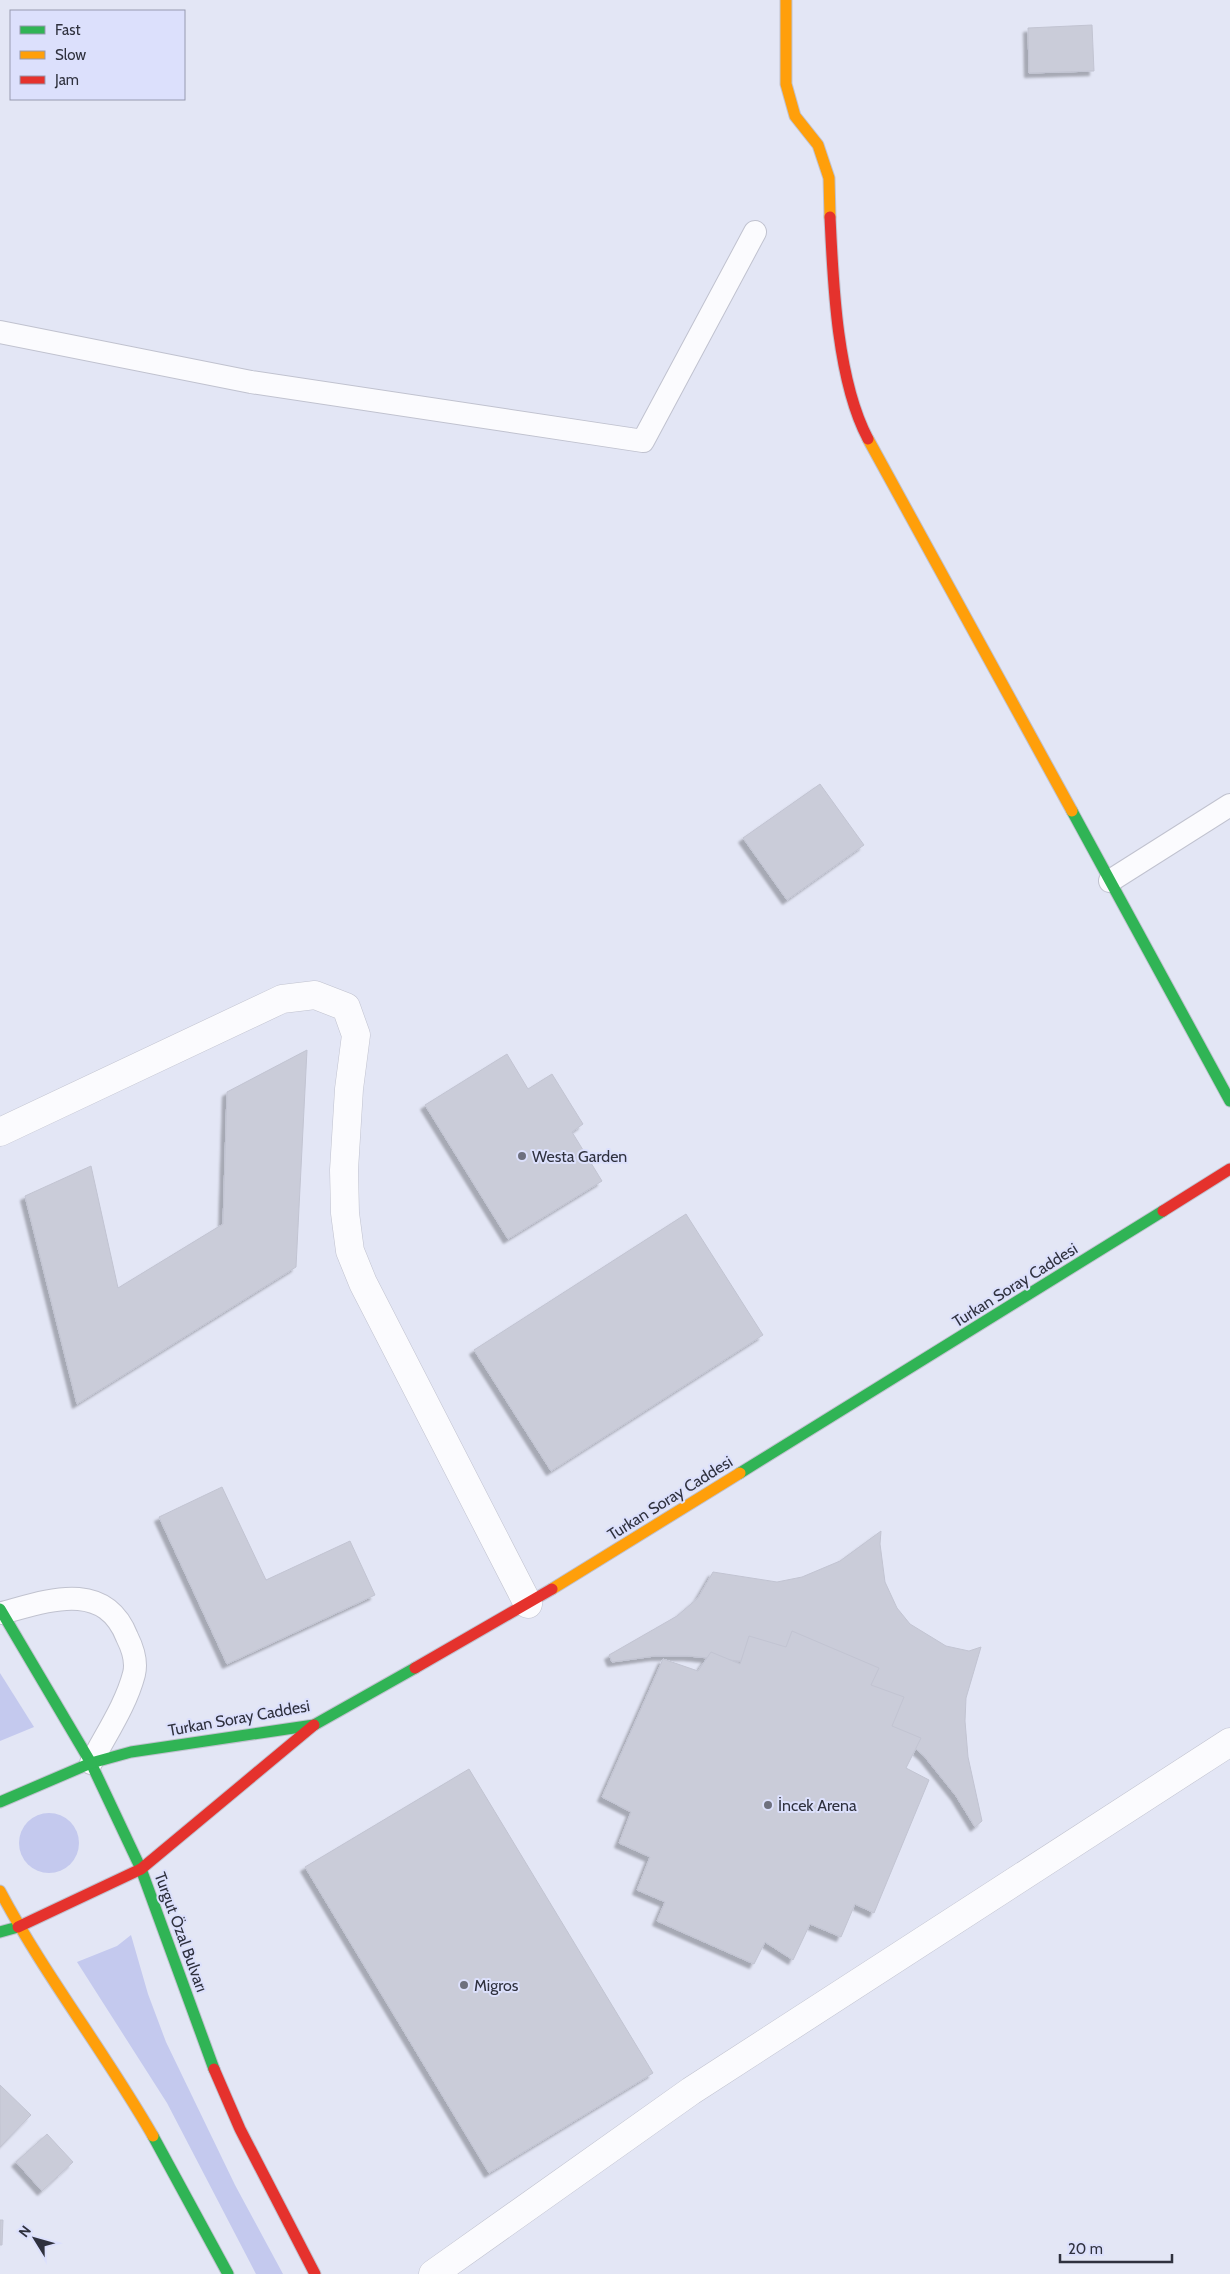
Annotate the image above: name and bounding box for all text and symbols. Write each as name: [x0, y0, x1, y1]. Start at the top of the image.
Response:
legend: [10, 10, 185, 100]
text: Fast: [55, 21, 80, 39]
text: Slow: [55, 46, 86, 64]
text: Jam: [54, 71, 79, 89]
place label: Westa Garden: [532, 1147, 627, 1166]
marker: Westa Garden: [516, 1150, 528, 1162]
street label: Turkan Soray Caddesi: [949, 1239, 1081, 1331]
street label: Turkan Soray Caddesi: [604, 1452, 736, 1544]
street label: Turkan Soray Caddesi: [167, 1696, 311, 1740]
place label: İncek Arena: [778, 1796, 857, 1815]
marker: İncek Arena: [762, 1799, 774, 1811]
street label: Turgut Özal Bulvarı: [151, 1870, 211, 1994]
place label: Migros: [474, 1976, 519, 1995]
marker: Migros: [458, 1979, 470, 1991]
north arrow: [10, 2214, 60, 2264]
text: N: [14, 2222, 35, 2241]
scale bar: [1060, 2232, 1172, 2264]
text: 20 m: [1068, 2240, 1103, 2258]

